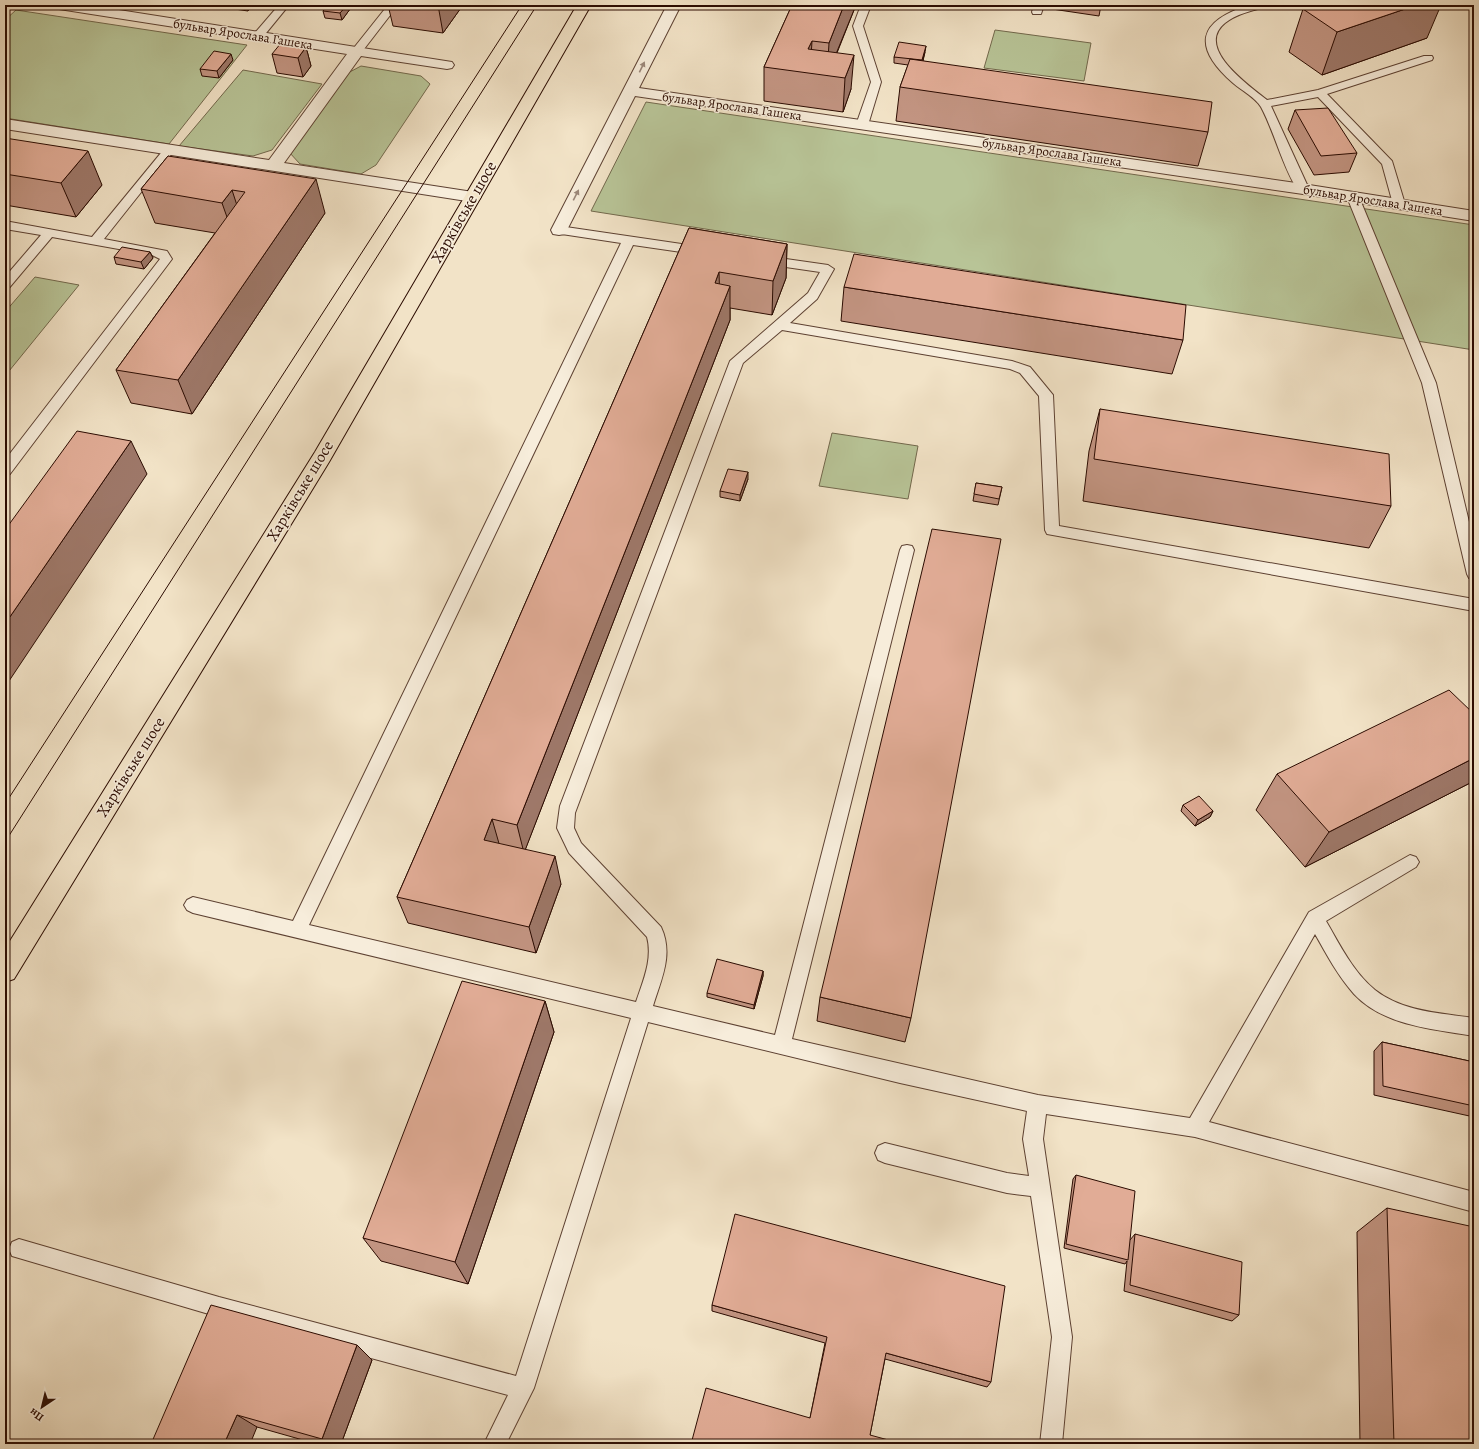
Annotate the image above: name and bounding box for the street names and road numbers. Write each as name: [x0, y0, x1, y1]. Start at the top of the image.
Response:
street label: бульвар Ярослава Гашека: [172, 15, 314, 53]
street label: бульвар Ярослава Гашека: [661, 88, 803, 124]
street label: бульвар Ярослава Гашека: [981, 134, 1123, 170]
street label: Харківське шосе: [426, 157, 502, 267]
street label: бульвар Ярослава Гашека: [1302, 181, 1444, 219]
street label: Харківське шосе: [261, 436, 339, 546]
street label: Харківське шосе: [91, 713, 171, 821]

